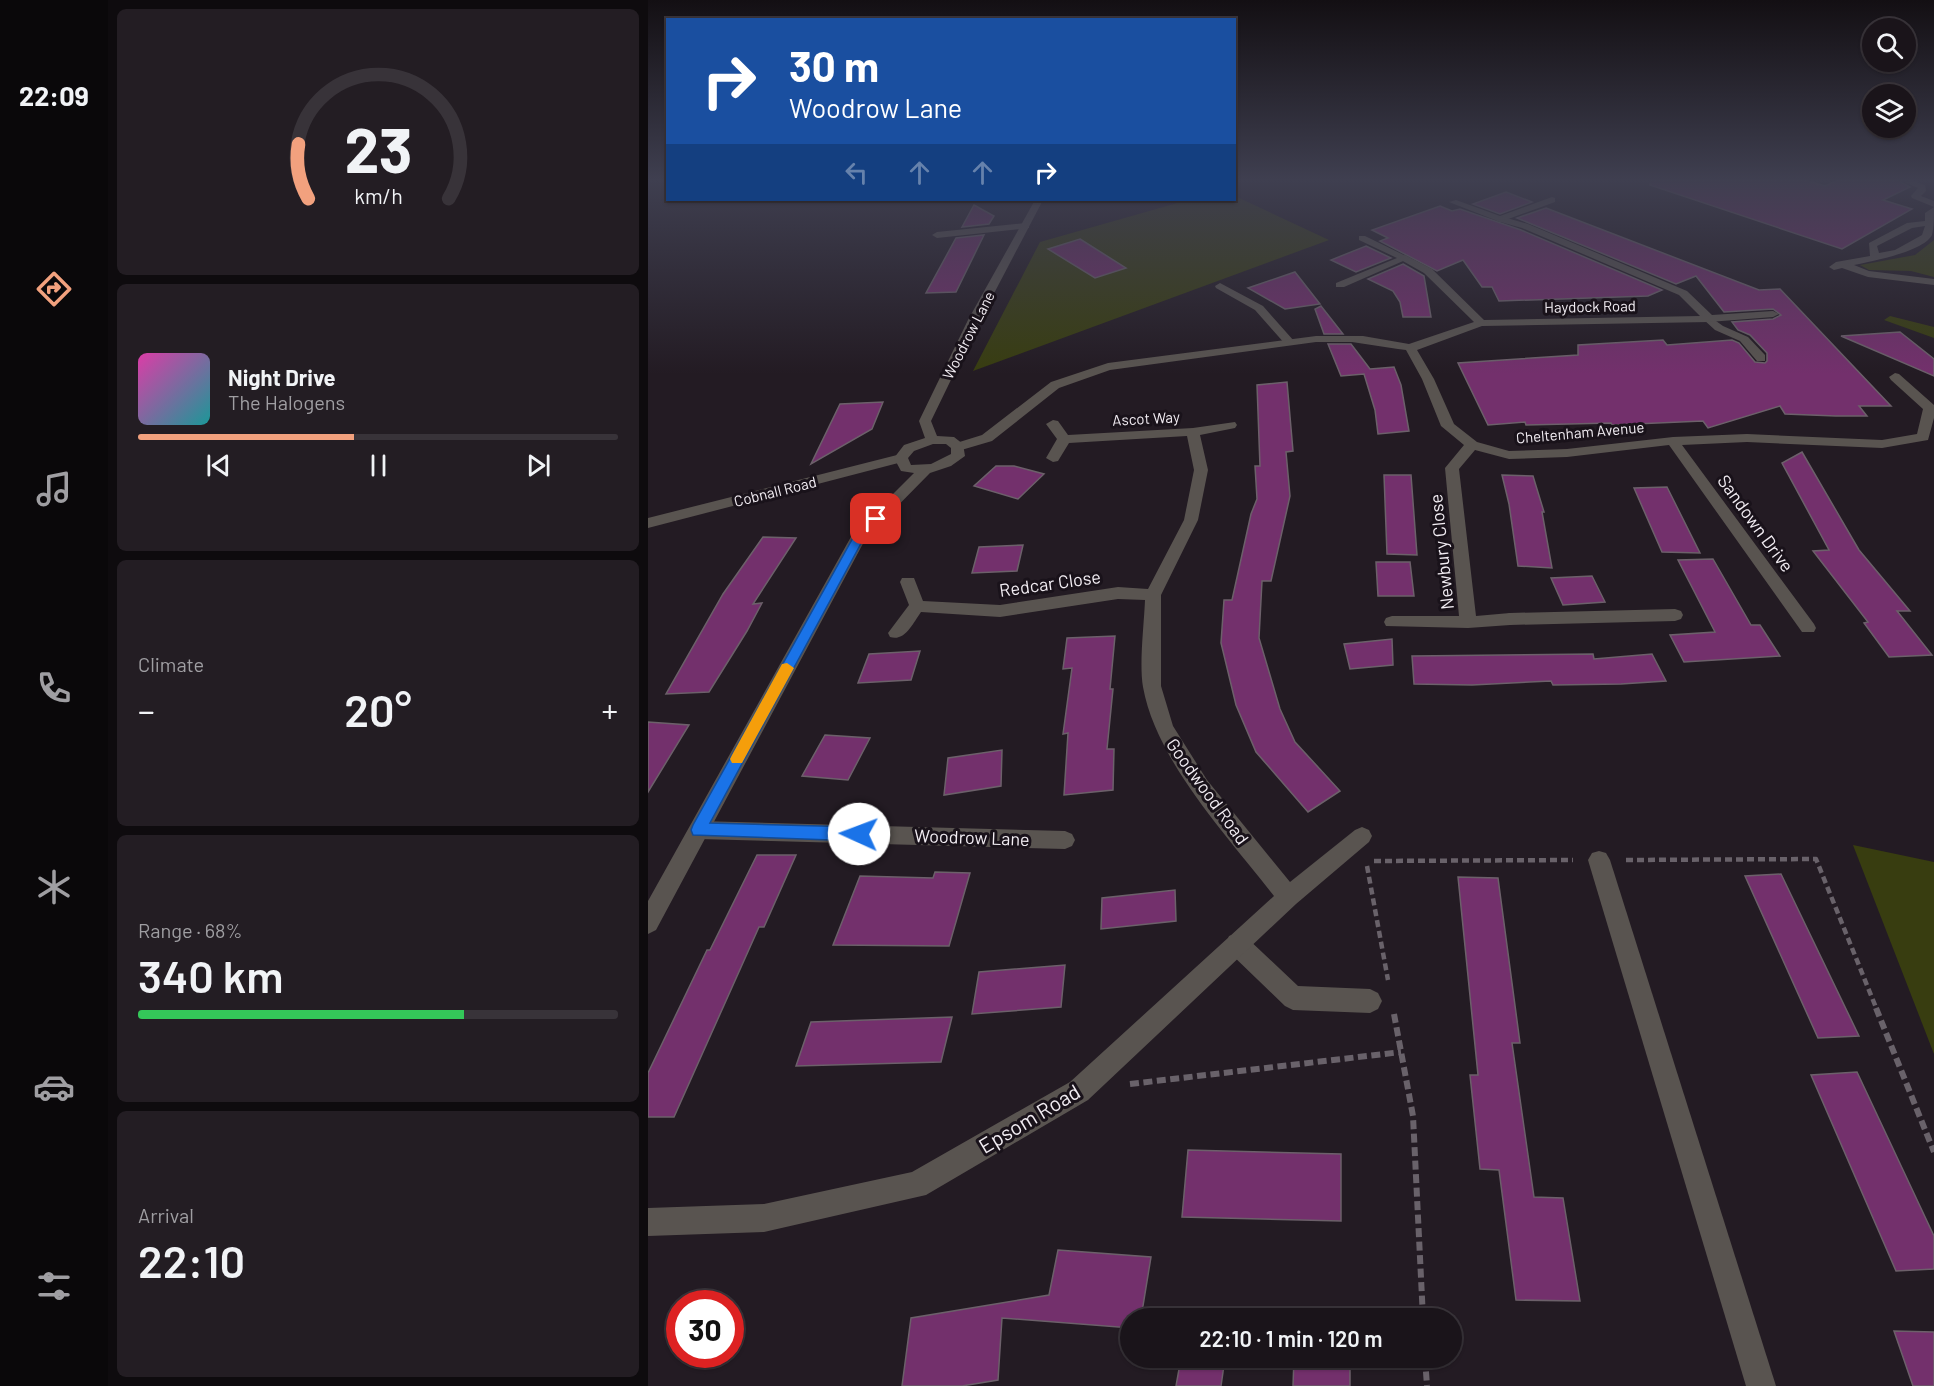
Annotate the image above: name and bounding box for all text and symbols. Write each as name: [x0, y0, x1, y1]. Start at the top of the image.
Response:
map controls: [1862, 18, 1916, 138]
button: search: [1862, 18, 1916, 72]
text: 30 m: [789, 40, 879, 90]
icon: right: [690, 42, 768, 120]
text: 22:09: [19, 79, 89, 111]
button: layers: [1862, 84, 1916, 138]
text: Woodrow Lane: [789, 91, 962, 123]
text: 23: [344, 111, 412, 185]
icon: left: [840, 156, 873, 189]
icon: ahead: [903, 156, 936, 189]
icon: ahead: [966, 156, 999, 189]
icon: right: [1029, 156, 1062, 189]
text: km/h: [354, 184, 402, 209]
icon: directions: [33, 268, 75, 310]
street label: Woodrow Lane: [938, 288, 998, 382]
street label: Haydock Road: [1544, 296, 1636, 316]
text: Night Drive: [228, 364, 336, 390]
text: The Halogens: [228, 390, 345, 414]
street label: Ascot Way: [1112, 407, 1180, 429]
street label: Cheltenham Avenue: [1515, 417, 1645, 447]
icon: previous: [202, 449, 235, 482]
icon: pause: [362, 449, 395, 482]
icon: next: [522, 449, 555, 482]
icon: music: [33, 468, 75, 510]
street label: Sandown Drive: [1713, 470, 1799, 576]
street label: Cobnall Road: [732, 472, 818, 510]
pin: [850, 493, 901, 544]
street label: Newbury Close: [1424, 493, 1458, 611]
icon: arrive: [859, 502, 892, 535]
street label: Redcar Close: [998, 565, 1102, 601]
text: Climate: [138, 652, 204, 676]
icon: phone: [33, 667, 75, 709]
text: 20°: [344, 682, 412, 736]
text: −: [138, 690, 155, 730]
text: +: [602, 690, 618, 730]
street label: Goodwood Road: [1162, 734, 1254, 848]
position arrow: [827, 802, 891, 866]
street label: Woodrow Lane: [914, 824, 1030, 850]
icon: climate: [33, 866, 75, 908]
text: Range · 68%: [138, 918, 242, 942]
text: 340 km: [138, 948, 284, 1002]
icon: car: [33, 1066, 75, 1108]
street label: Epsom Road: [974, 1078, 1084, 1158]
text: Arrival: [138, 1203, 194, 1227]
text: 22:10: [138, 1233, 245, 1287]
icon: filters: [33, 1265, 75, 1307]
speed limit sign: 30: [666, 1290, 744, 1368]
text: 22:10 · 1 min · 120 m: [1200, 1325, 1382, 1351]

